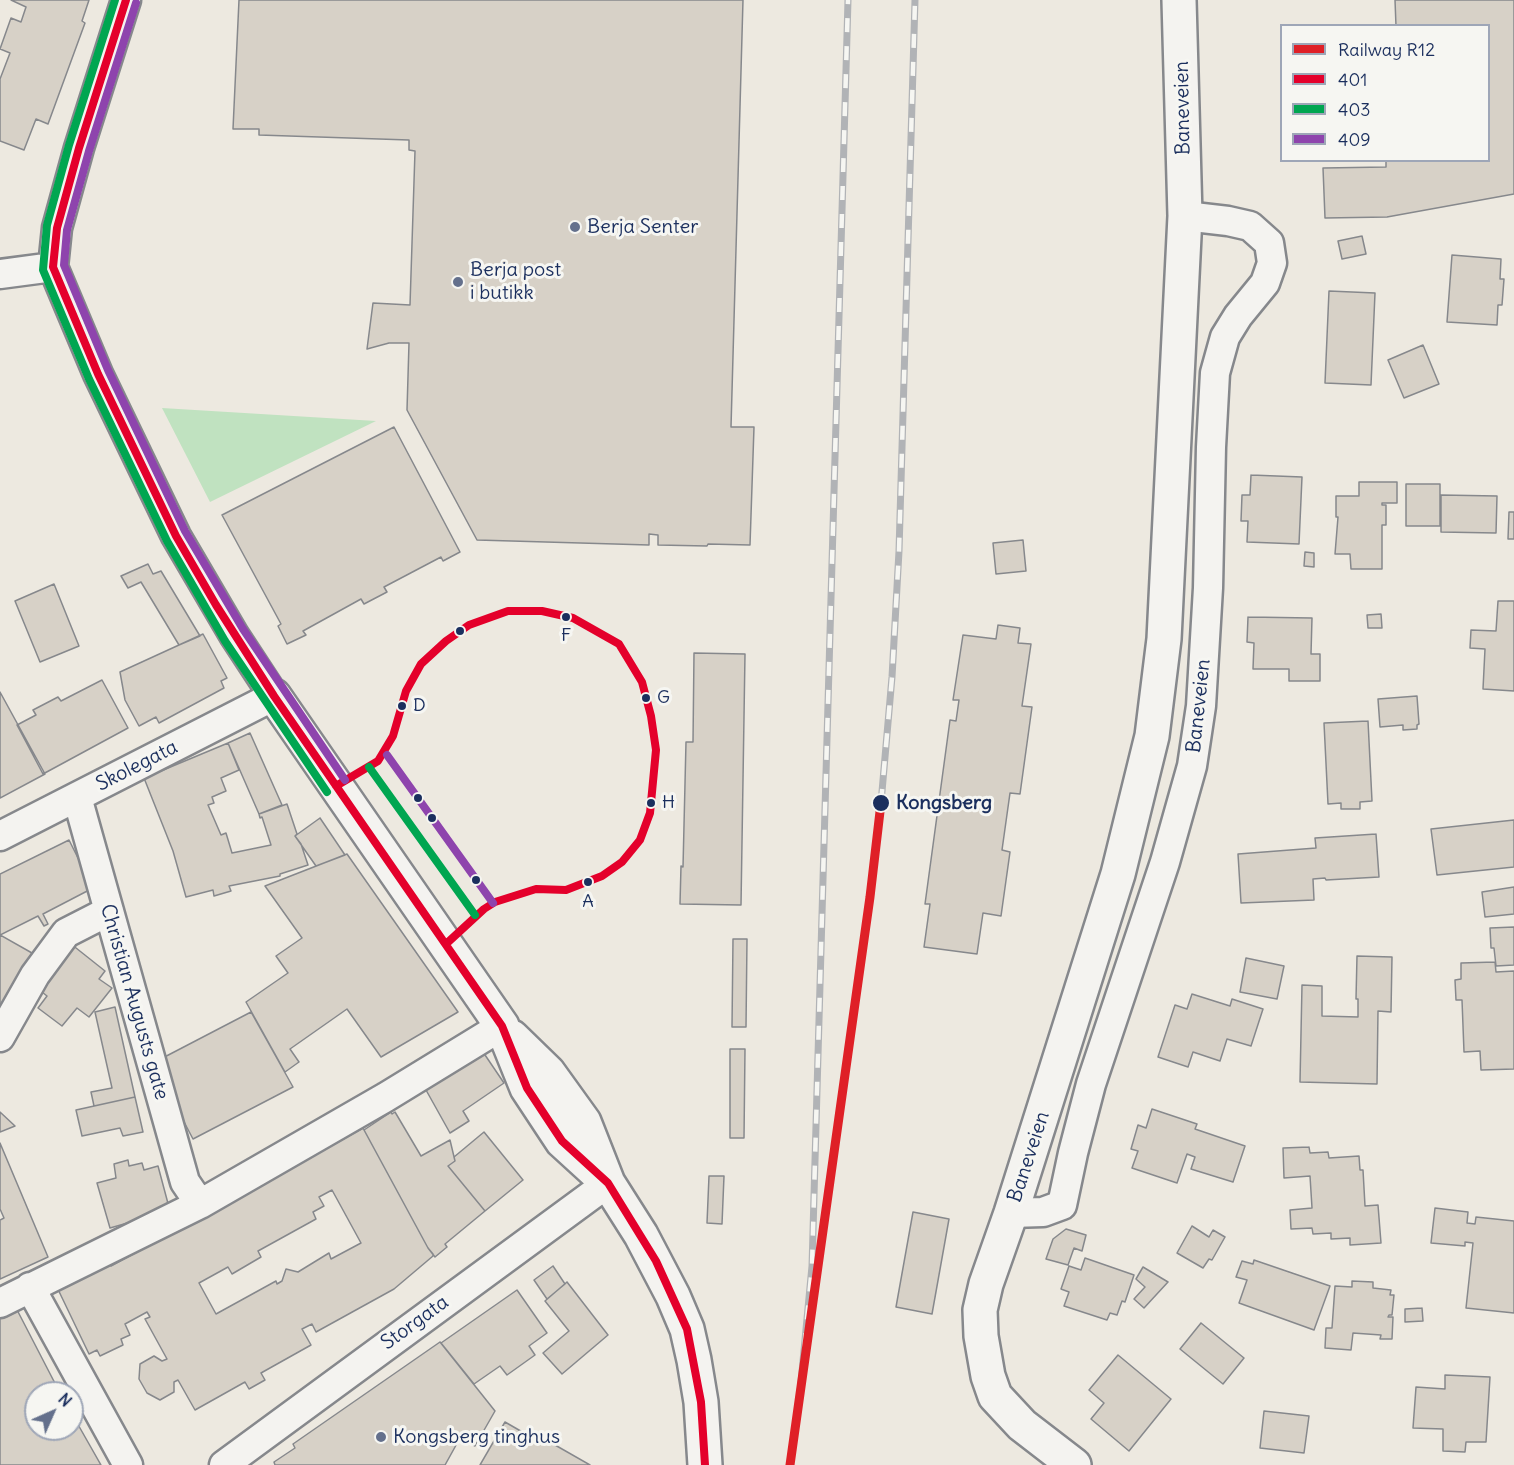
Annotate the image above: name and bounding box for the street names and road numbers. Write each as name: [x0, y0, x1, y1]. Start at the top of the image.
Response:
street label: Baneveien: [1170, 61, 1196, 155]
street label: Baneveien: [1182, 658, 1216, 754]
street label: Skolegata: [92, 735, 182, 797]
street label: Christian Augusts gate: [95, 901, 173, 1103]
street label: Baneveien: [1003, 1108, 1055, 1206]
street label: Storgata: [377, 1291, 453, 1355]

